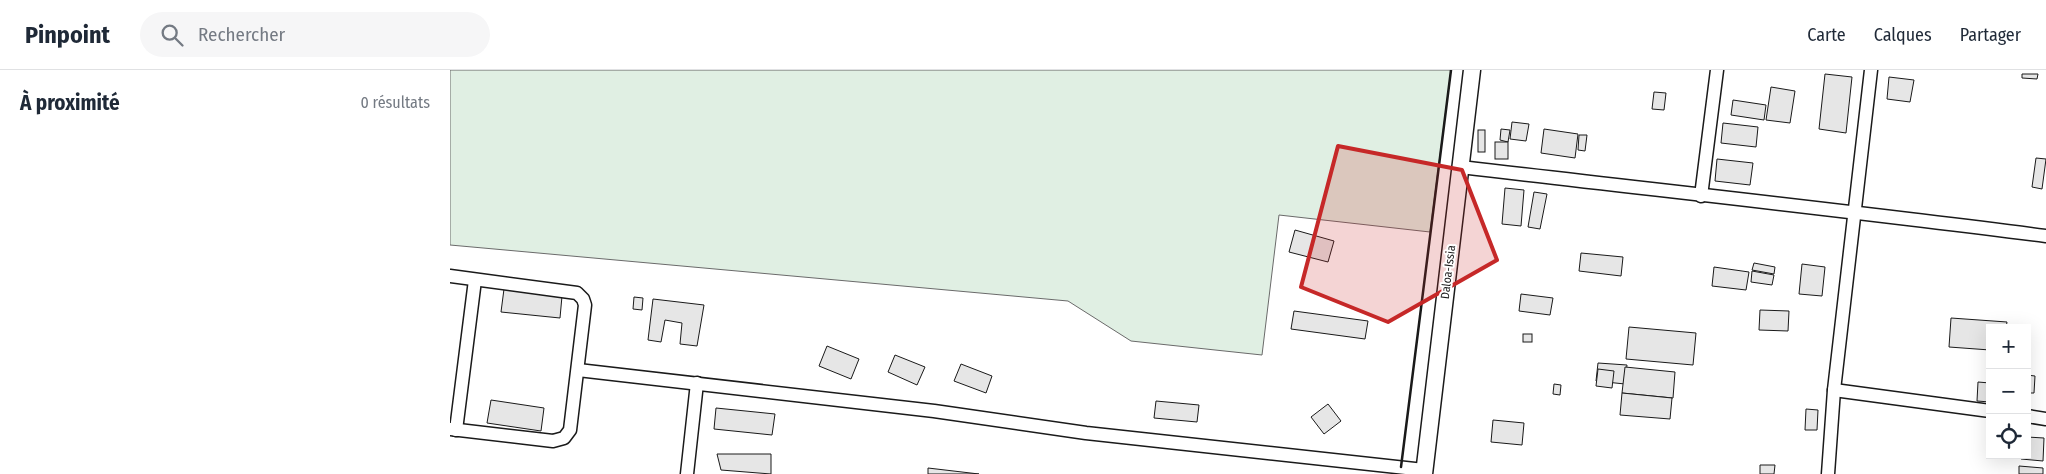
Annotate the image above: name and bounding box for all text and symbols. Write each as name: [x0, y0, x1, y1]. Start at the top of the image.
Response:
search box: [140, 12, 490, 57]
text: Pinpoint: [25, 21, 110, 49]
icon: search: [158, 21, 186, 49]
text: Rechercher: [198, 23, 285, 46]
text: Carte: [1807, 24, 1846, 46]
text: Calques: [1874, 24, 1932, 46]
text: Partager: [1960, 24, 2021, 46]
text: À proximité: [20, 90, 120, 116]
text: 0 résultats: [360, 93, 430, 112]
street label: Daloa-Issia: [1438, 244, 1458, 300]
map controls: [1986, 324, 2031, 459]
button: +: [1986, 324, 2031, 369]
button: −: [1986, 369, 2031, 414]
button: locate: [1986, 414, 2031, 459]

